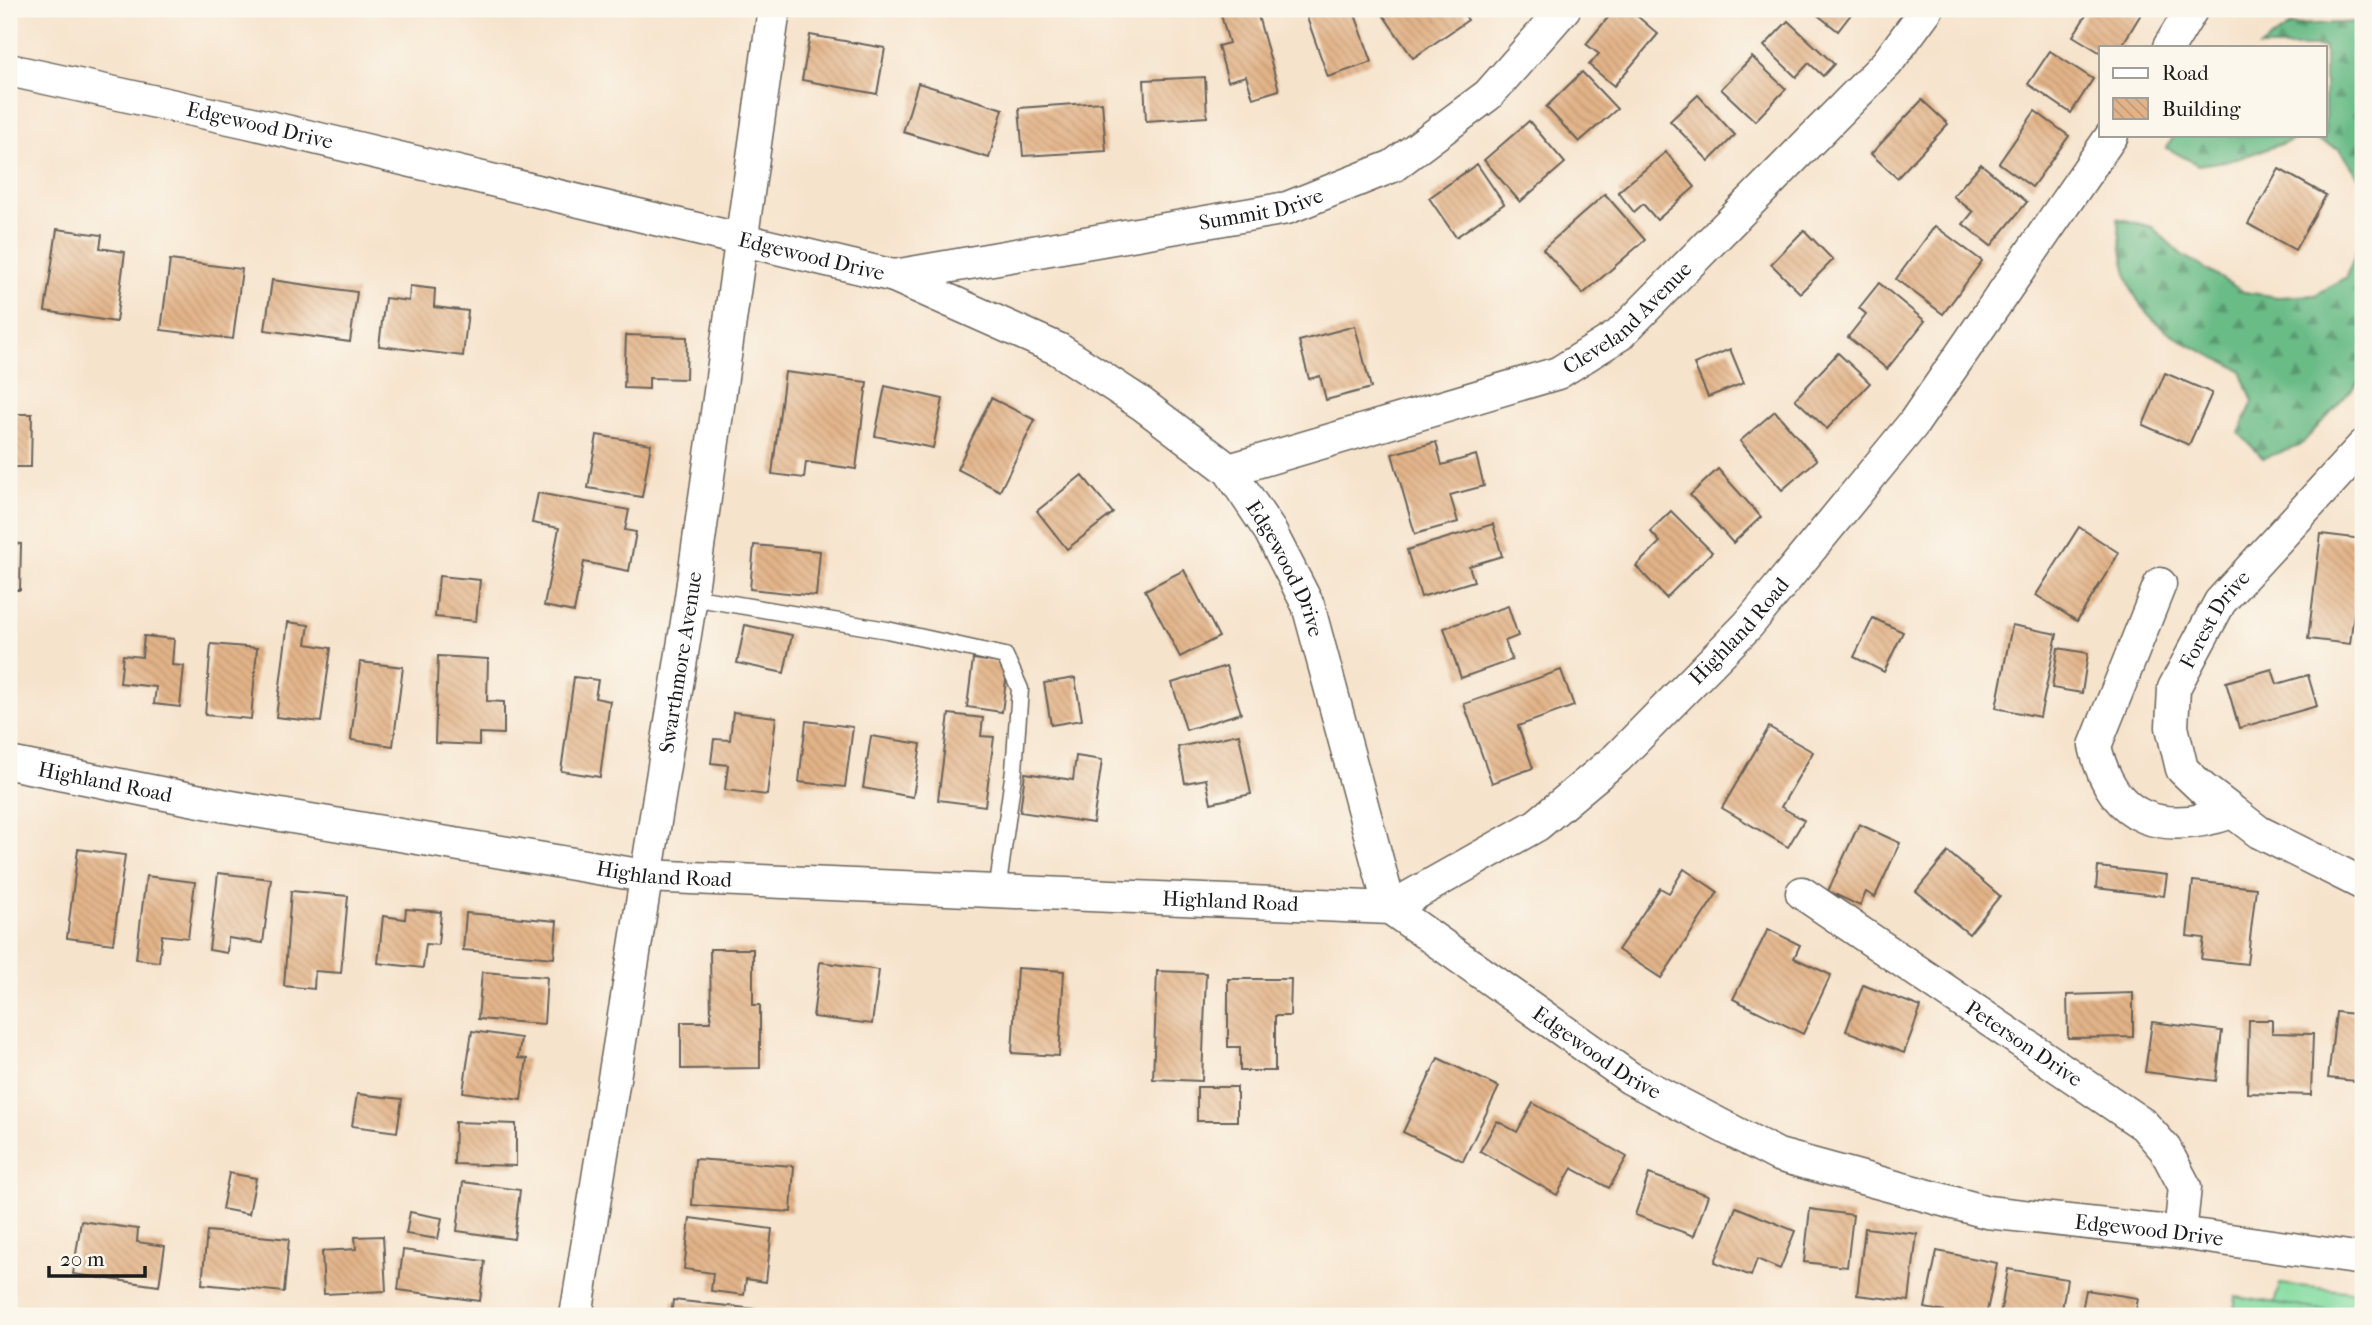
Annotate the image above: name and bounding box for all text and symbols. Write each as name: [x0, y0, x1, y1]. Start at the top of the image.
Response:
legend: [2099, 46, 2326, 136]
text: Road: [2162, 61, 2209, 85]
street label: Edgewood Drive: [185, 97, 336, 154]
text: Building: [2162, 97, 2241, 121]
street label: Summit Drive: [1197, 183, 1326, 235]
street label: Edgewood Drive: [736, 227, 887, 285]
street label: Cleveland Avenue: [1559, 257, 1696, 379]
street label: Edgewood Drive: [1241, 496, 1328, 639]
street label: Forest Drive: [2175, 566, 2255, 673]
street label: Swarthmore Avenue: [654, 570, 706, 755]
street label: Highland Road: [1684, 572, 1794, 689]
street label: Highland Road: [36, 757, 175, 807]
street label: Highland Road: [595, 856, 733, 892]
street label: Highland Road: [1162, 886, 1300, 916]
street label: Peterson Drive: [1961, 995, 2087, 1091]
street label: Edgewood Drive: [1528, 1001, 1665, 1104]
street label: Edgewood Drive: [2073, 1210, 2225, 1251]
scale bar: [49, 1234, 145, 1278]
text: 20 m: [60, 1247, 105, 1271]

